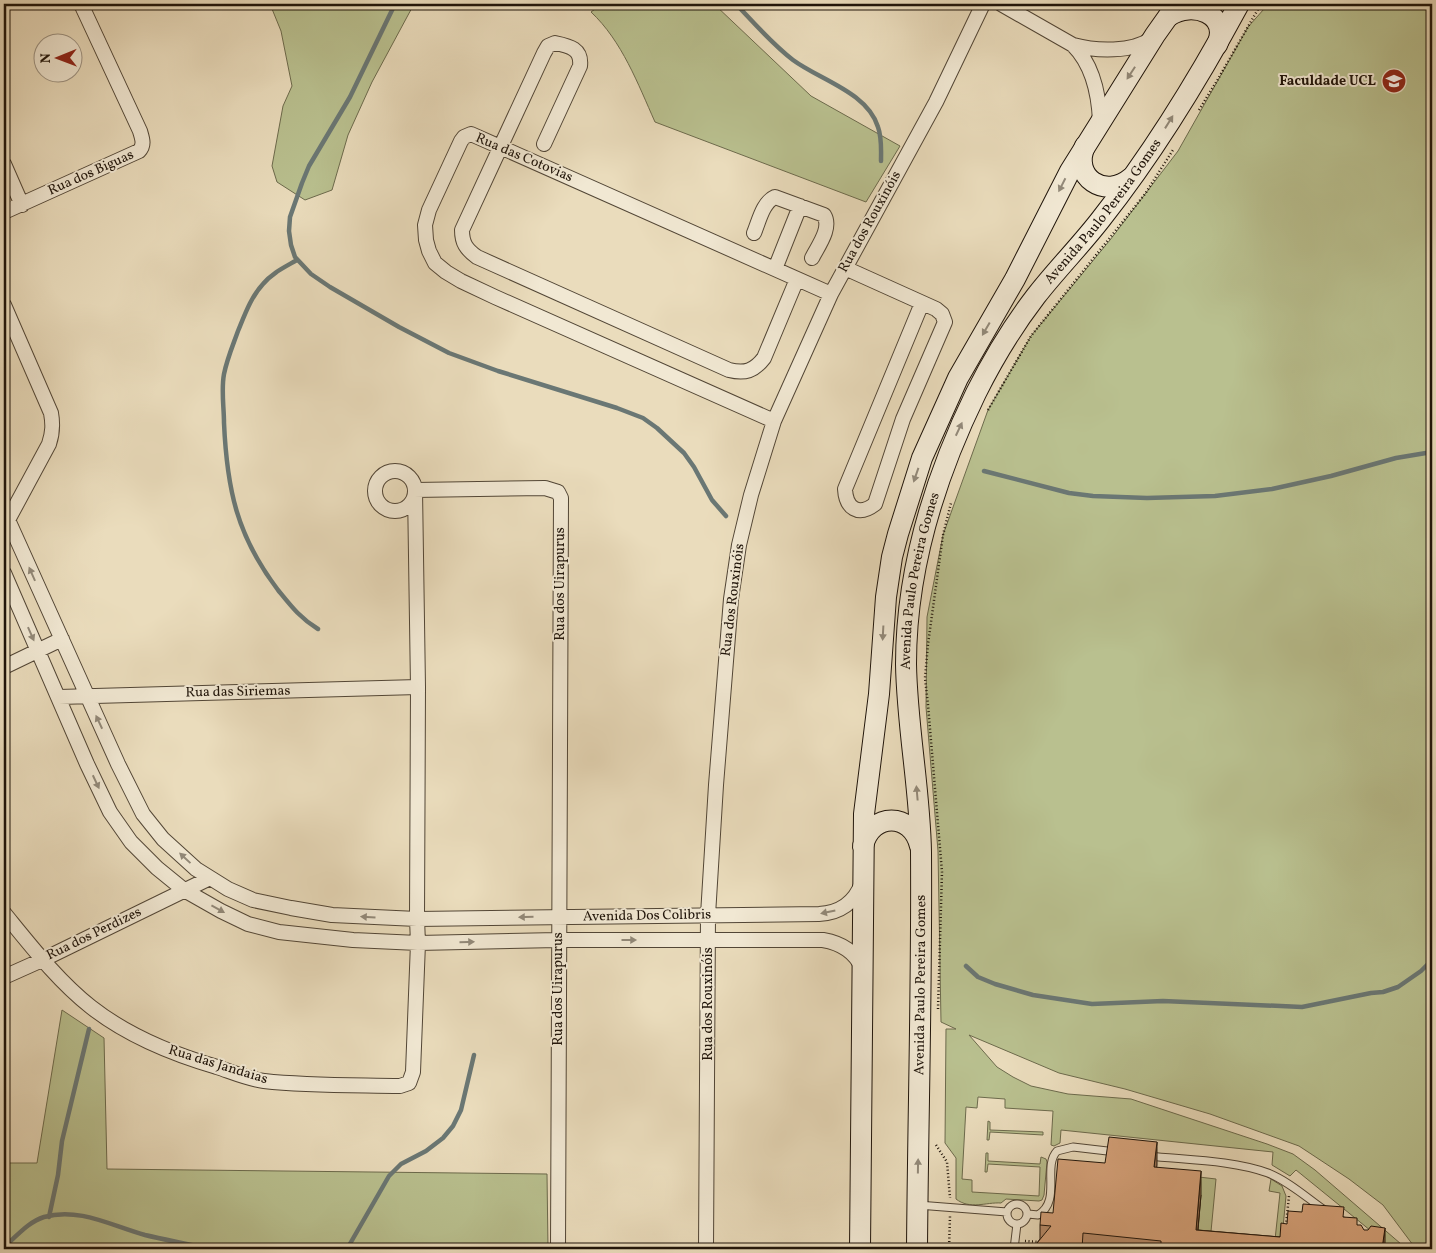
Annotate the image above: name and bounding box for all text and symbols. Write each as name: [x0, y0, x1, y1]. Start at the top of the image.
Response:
north arrow: [32, 32, 82, 82]
text: N: [37, 53, 56, 63]
one-way arrow: [1126, 66, 1136, 80]
school or university icon: Faculdade UCL: [1381, 68, 1407, 94]
place label: Faculdade UCL: [1279, 72, 1377, 91]
one-way arrow: [1164, 115, 1174, 128]
street label: Rua das Cotovias: [472, 129, 576, 187]
street label: Avenida Paulo Pereira Gomes: [1040, 135, 1166, 288]
street label: Rua dos Biguas: [45, 146, 137, 200]
street label: Rua dos Rouxinóis: [834, 168, 906, 276]
one-way arrow: [1058, 178, 1066, 193]
one-way arrow: [981, 322, 990, 335]
one-way arrow: [956, 422, 964, 436]
one-way arrow: [912, 468, 920, 483]
street label: Avenida Paulo Pereira Gomes: [896, 490, 944, 670]
street label: Rua dos Uirapurus: [551, 527, 570, 641]
street label: Rua dos Rouxinóis: [717, 542, 749, 658]
one-way arrow: [28, 567, 36, 581]
one-way arrow: [879, 626, 887, 642]
one-way arrow: [27, 627, 35, 641]
street label: Rua das Siriemas: [185, 682, 291, 702]
one-way arrow: [95, 715, 103, 729]
one-way arrow: [92, 775, 100, 790]
one-way arrow: [913, 785, 921, 801]
one-way arrow: [179, 852, 191, 864]
street label: Avenida Paulo Pereira Gomes: [910, 895, 931, 1075]
street label: Rua dos Perdizes: [43, 903, 145, 965]
one-way arrow: [211, 905, 225, 914]
street label: Avenida Dos Colibris: [583, 905, 711, 927]
one-way arrow: [819, 909, 835, 917]
one-way arrow: [360, 912, 376, 920]
one-way arrow: [517, 913, 533, 921]
street label: Rua dos Uirapurus: [549, 932, 568, 1046]
one-way arrow: [622, 936, 638, 944]
one-way arrow: [459, 937, 475, 945]
street label: Rua dos Rouxinóis: [699, 947, 718, 1061]
street label: Rua das Jandaias: [166, 1041, 270, 1089]
one-way arrow: [914, 1157, 922, 1173]

